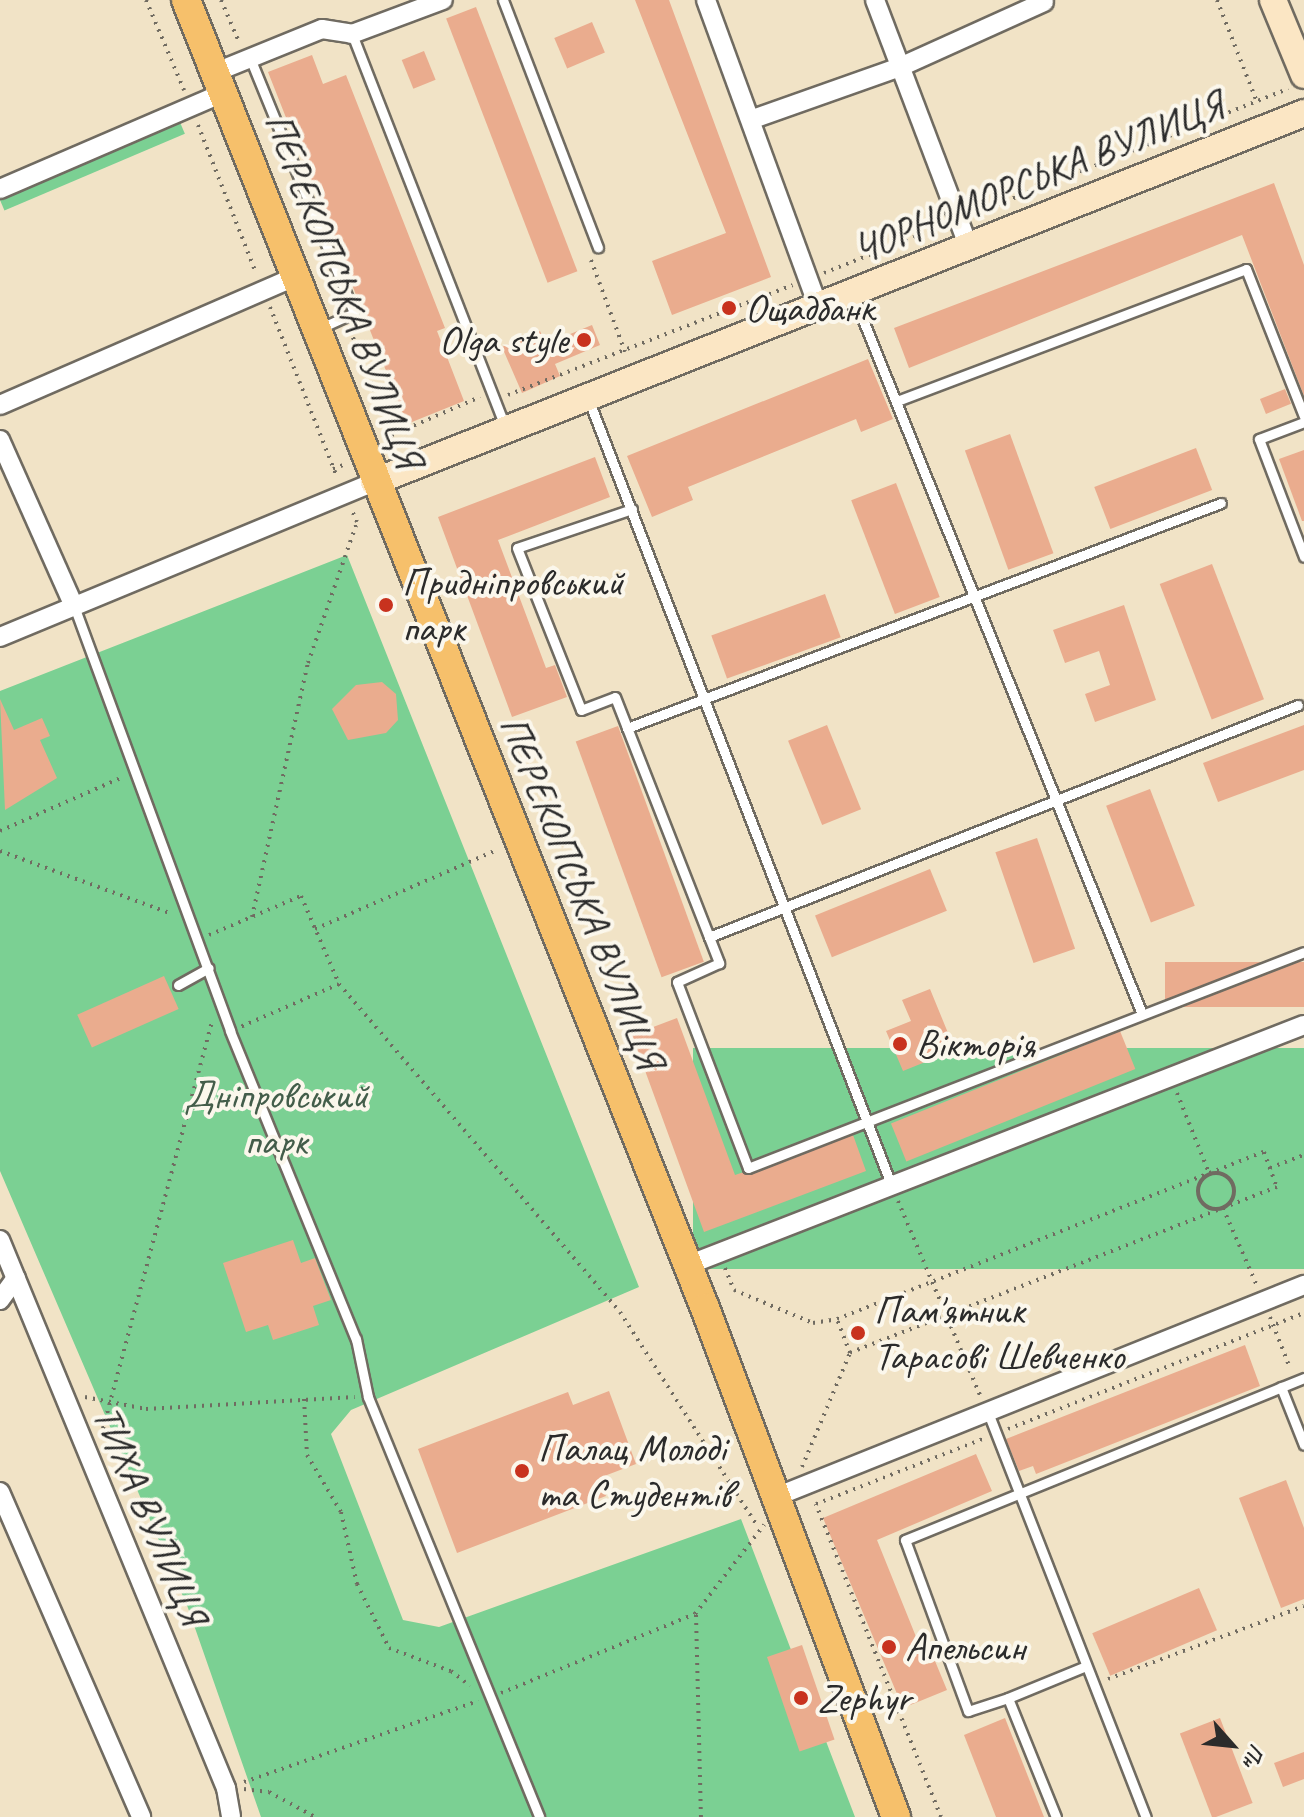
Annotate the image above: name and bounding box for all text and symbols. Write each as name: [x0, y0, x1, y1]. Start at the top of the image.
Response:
street label: ЧОРНОМОРСЬКА ВУЛИЦЯ: [848, 82, 1228, 272]
street label: ПЕРЕКОПСЬКА ВУЛИЦЯ: [255, 107, 433, 473]
place label: Ощадбанк: [745, 284, 874, 332]
marker: Ощадбанк: [720, 299, 738, 317]
place label: Olga style: [439, 316, 568, 364]
marker: Olga style: [575, 331, 593, 349]
place label: Придніпровський парк: [402, 558, 623, 652]
marker: Придніпровський парк: [377, 596, 395, 614]
street label: ПЕРЕКОПСЬКА ВУЛИЦЯ: [490, 710, 674, 1074]
place label: Вікторія: [916, 1020, 1035, 1068]
marker: Вікторія: [891, 1035, 909, 1053]
park label: Дніпровський парк: [184, 1071, 368, 1165]
place label: Пам'ятник Тарасові Шевченко: [874, 1286, 1124, 1380]
marker: Пам'ятник Тарасові Шевченко: [849, 1324, 867, 1342]
street label: ТИХА ВУЛИЦЯ: [83, 1400, 217, 1630]
place label: Палац Молоді та Студентів: [538, 1424, 726, 1518]
marker: Палац Молоді та Студентів: [513, 1462, 531, 1480]
place label: Апельсин: [905, 1623, 1025, 1671]
marker: Апельсин: [880, 1638, 898, 1656]
place label: Zephyr: [817, 1674, 911, 1722]
marker: Zephyr: [792, 1689, 810, 1707]
north arrow: [1192, 1705, 1272, 1785]
text: Пн: [1236, 1739, 1271, 1772]

